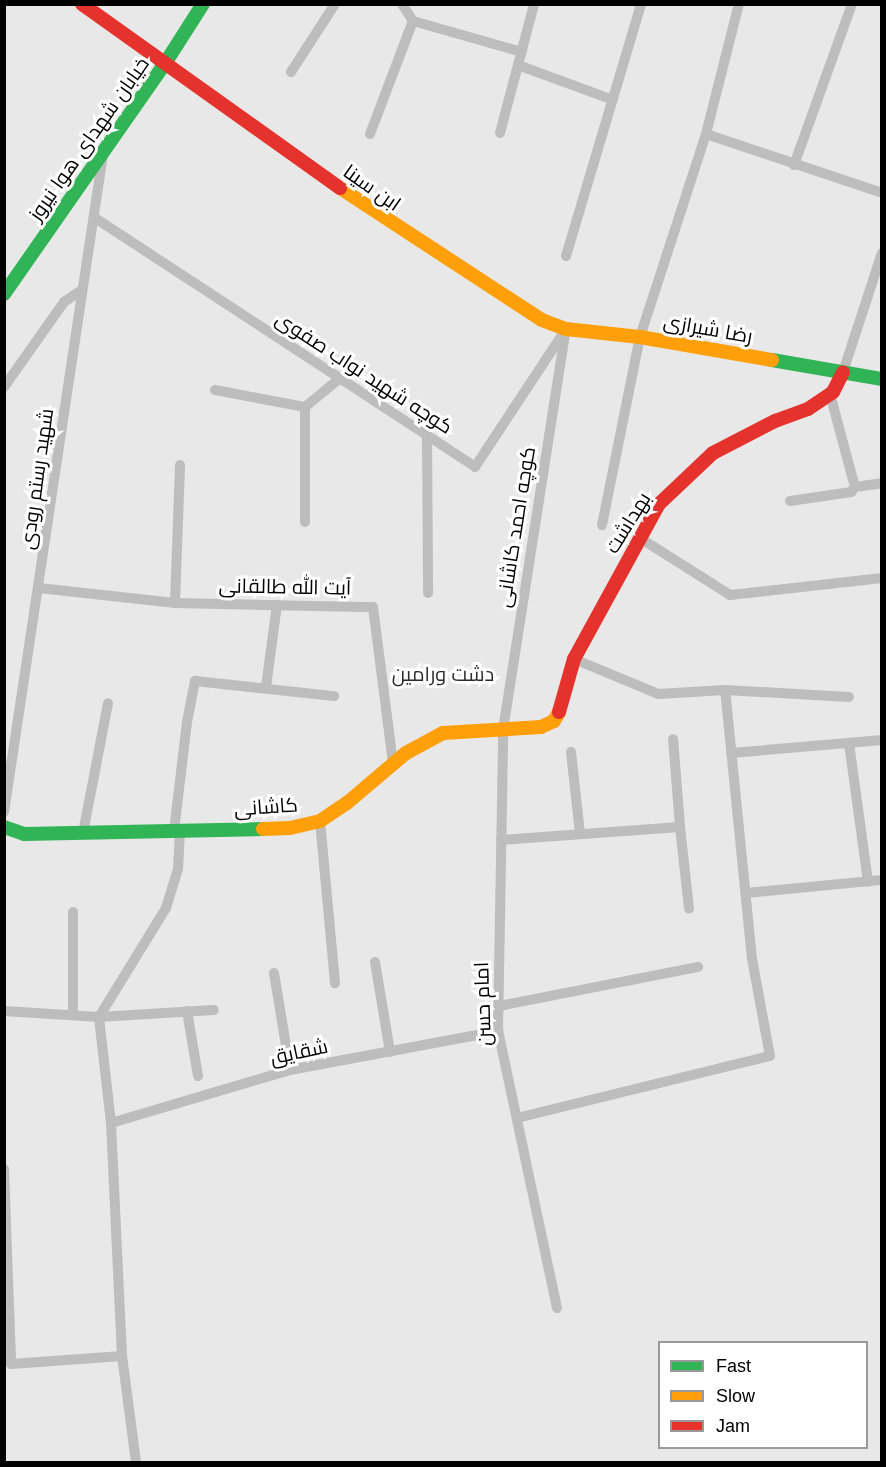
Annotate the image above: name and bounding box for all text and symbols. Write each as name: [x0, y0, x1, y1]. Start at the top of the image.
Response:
street label: خیابان شهدای هوا نیروز: [24, 53, 154, 225]
street label: ابن سینا: [339, 160, 405, 216]
street label: کوچه شهید نواب صفوی: [271, 307, 457, 439]
street label: رضا شیرازی: [662, 309, 754, 349]
street label: شهید رستم رودی: [15, 407, 59, 551]
street label: کوچه احمد کاشانی: [491, 445, 541, 609]
street label: بهداشت: [600, 488, 656, 558]
street label: آیت الله طالقانی: [219, 574, 351, 600]
park label: دشت ورامین: [392, 662, 494, 686]
street label: کاشانی: [233, 793, 299, 821]
street label: امام حسن: [470, 962, 496, 1046]
street label: شقایق: [268, 1034, 330, 1070]
legend: [658, 1341, 868, 1449]
text: Fast: [716, 1356, 751, 1376]
text: Slow: [716, 1386, 755, 1406]
text: Jam: [716, 1416, 750, 1436]

